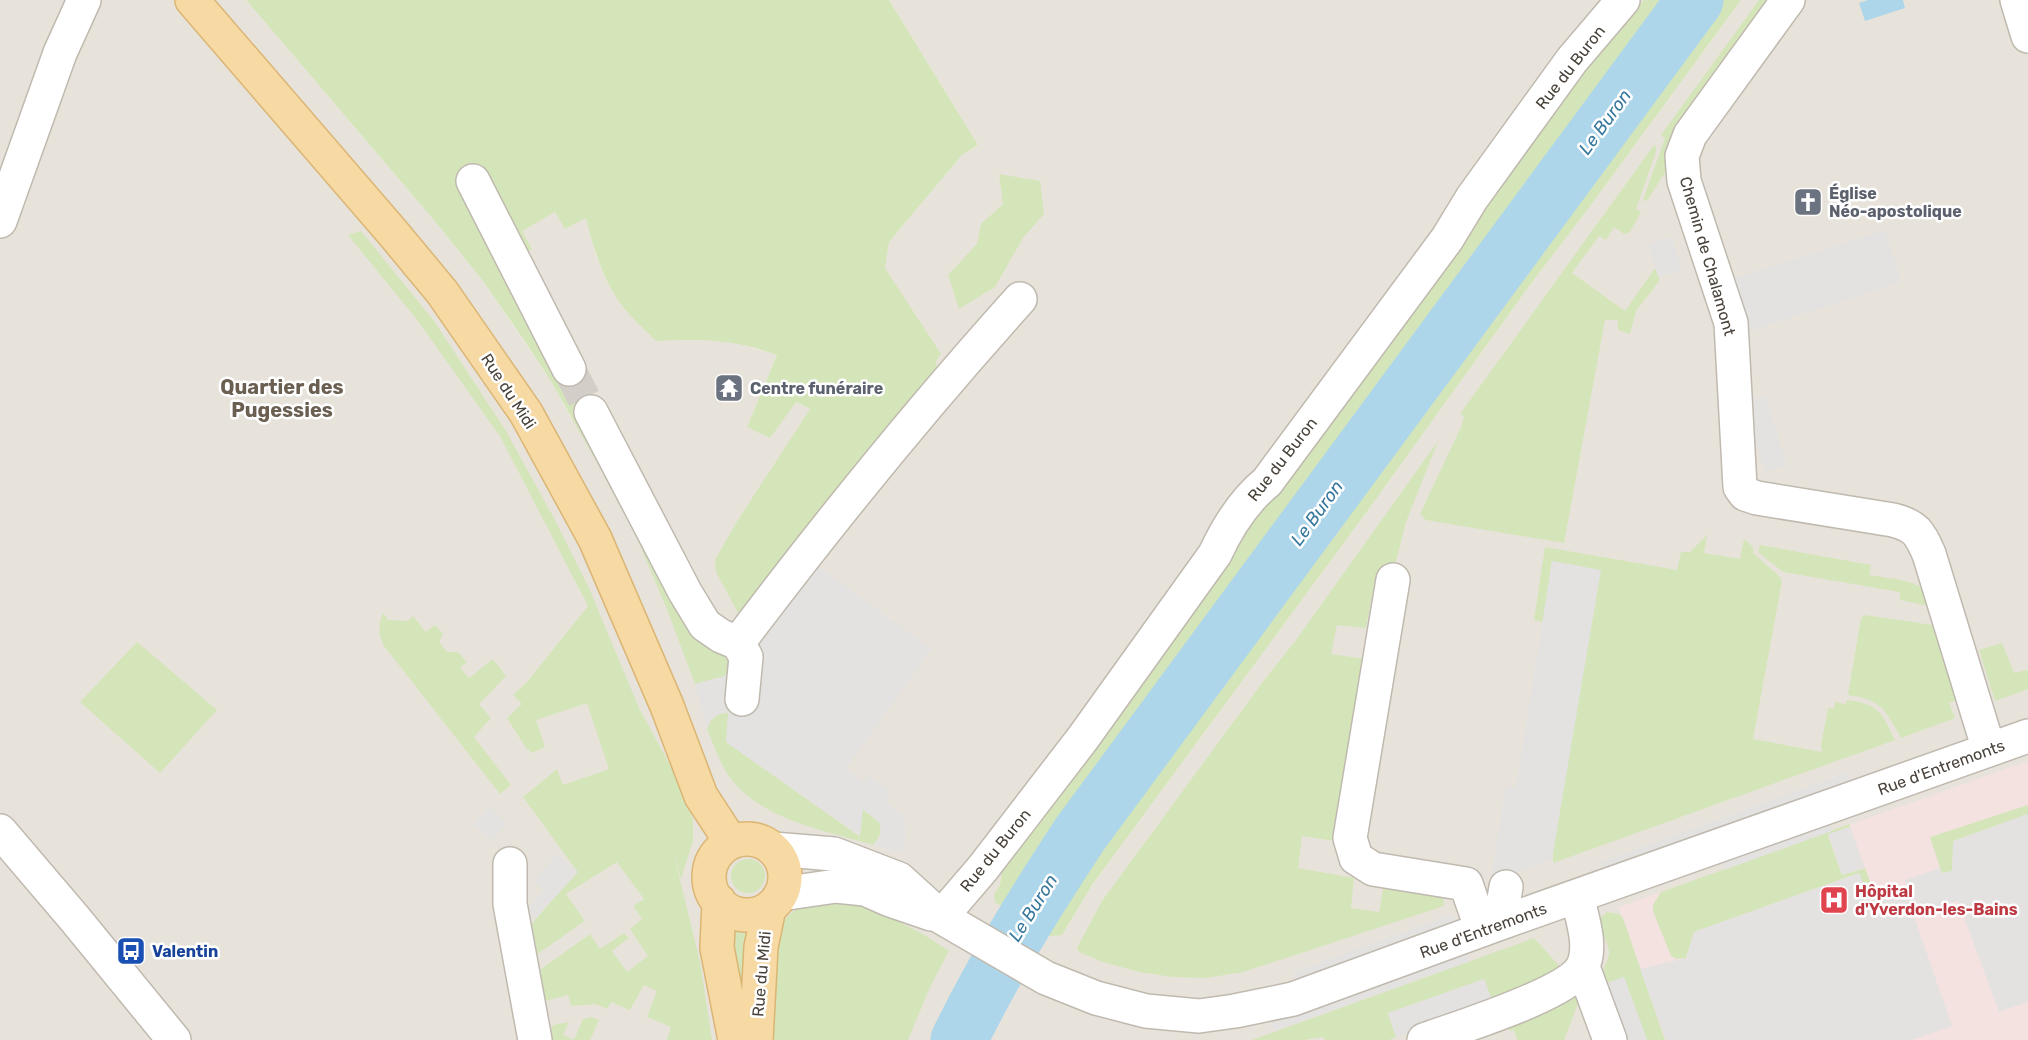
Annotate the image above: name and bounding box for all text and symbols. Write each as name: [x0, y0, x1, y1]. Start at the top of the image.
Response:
street label: Rue du Buron: [1532, 22, 1609, 113]
water label: Le Buron: [1574, 85, 1636, 159]
street label: Chemin de Chalamont: [1676, 174, 1739, 338]
place label: Église Néo-apostolique: [1829, 183, 1962, 221]
church icon: Église Néo-apostolique: [1792, 186, 1824, 218]
street label: Rue du Midi: [477, 350, 540, 433]
temple icon: Centre funéraire: [713, 372, 745, 404]
district label: Quartier des Pugessies: [220, 375, 344, 422]
place label: Centre funéraire: [750, 379, 883, 398]
street label: Rue du Buron: [1244, 414, 1321, 505]
water label: Le Buron: [1286, 476, 1348, 550]
street label: Rue d'Entremonts: [1875, 736, 2007, 799]
street label: Rue du Buron: [956, 805, 1035, 896]
water label: Le Buron: [1004, 870, 1062, 946]
place label: Hôpital d'Yverdon-les-Bains: [1855, 882, 2018, 919]
hospital icon: Hôpital d'Yverdon-les-Bains: [1818, 884, 1850, 916]
street label: Rue d'Entremonts: [1417, 899, 1549, 962]
street label: Rue du Midi: [748, 930, 775, 1018]
bus stop icon: Valentin: [115, 935, 147, 967]
place label: Valentin: [152, 942, 218, 961]

